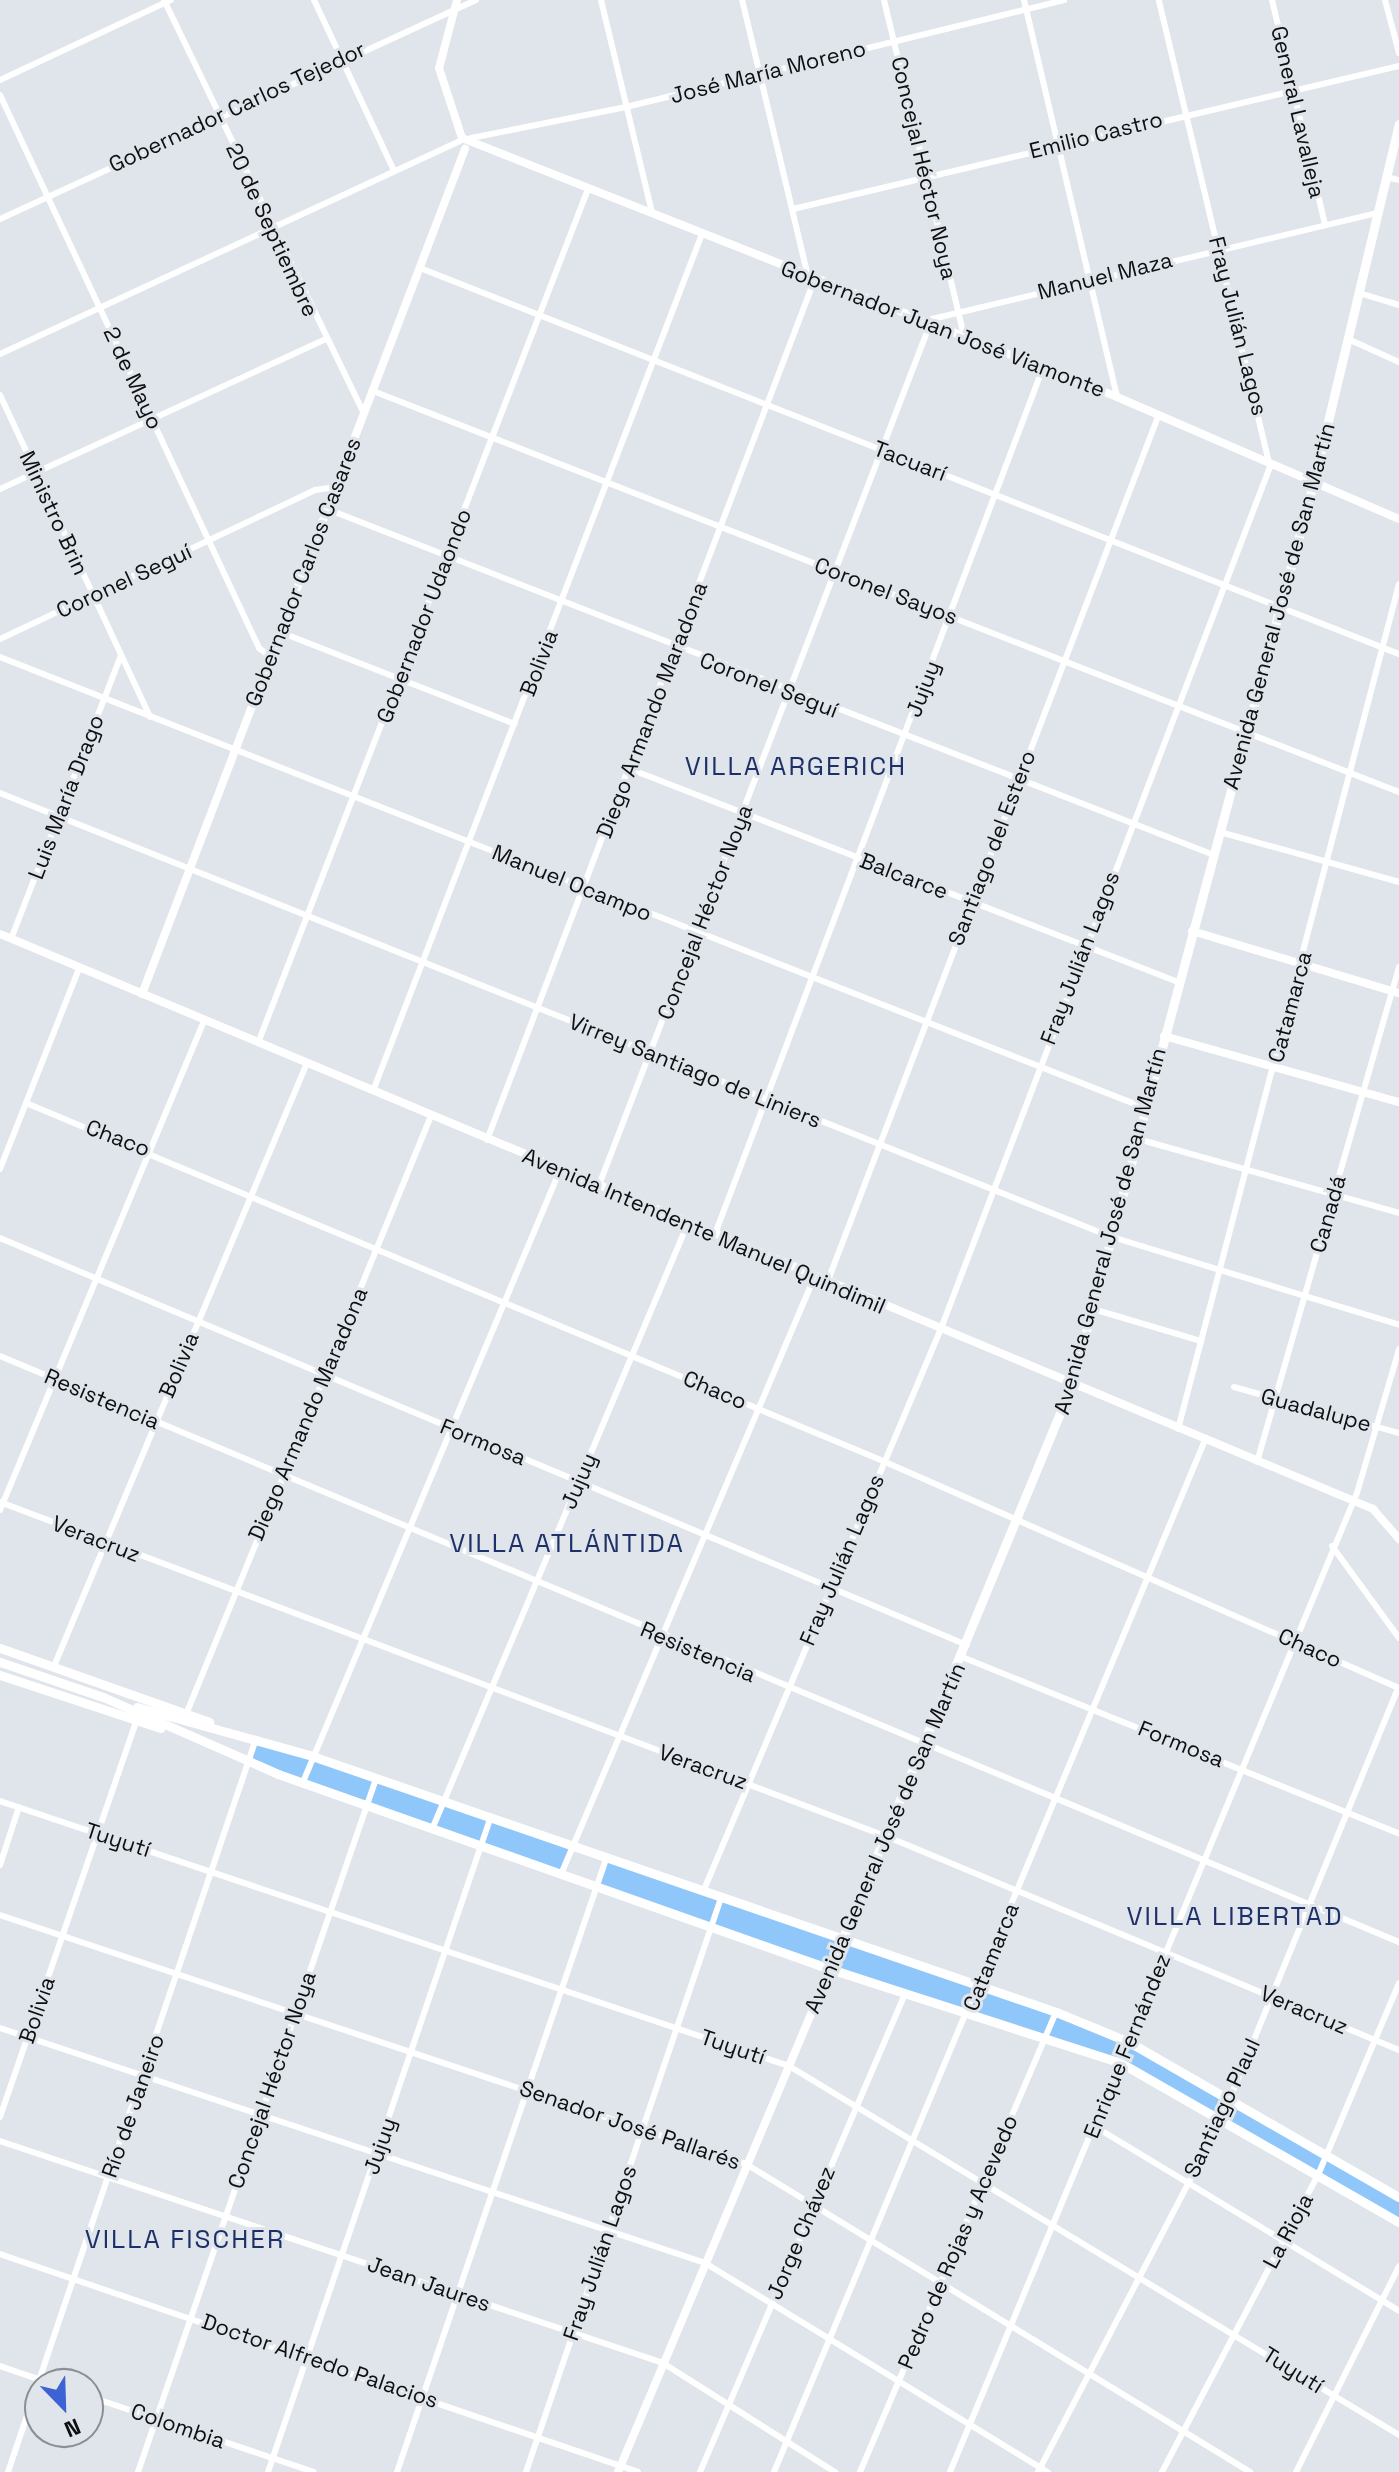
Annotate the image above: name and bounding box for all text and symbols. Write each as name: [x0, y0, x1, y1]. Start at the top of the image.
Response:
street label: General Lavalleja: [1265, 23, 1331, 201]
street label: José María Moreno: [667, 35, 869, 109]
street label: Gobernador Carlos Tejedor: [104, 36, 370, 178]
street label: Concejal Héctor Noya: [885, 54, 963, 282]
street label: Emilio Castro: [1027, 106, 1165, 164]
street label: 20 de Septiembre: [220, 139, 324, 321]
street label: Fray Julián Lagos: [1203, 234, 1273, 418]
street label: Manuel Maza: [1035, 246, 1175, 306]
street label: Gobernador Juan José Viamonte: [777, 255, 1109, 403]
street label: 2 de Mayo: [98, 322, 168, 434]
street label: Avenida General José de San Martín: [1217, 420, 1341, 792]
street label: Gobernador Carlos Casares: [239, 434, 367, 710]
street label: Tacuarí: [870, 435, 950, 487]
street label: Ministro Brin: [14, 447, 94, 579]
street label: Gobernador Udaondo: [371, 505, 477, 727]
street label: Coronel Seguí: [52, 538, 196, 624]
street label: Coronel Sayos: [811, 552, 961, 630]
street label: Diego Armando Maradona: [591, 578, 713, 842]
street label: Bolivia: [514, 626, 564, 700]
street label: Coronel Seguí: [696, 646, 842, 724]
street label: Jujuy: [900, 657, 946, 721]
street label: Luis María Drago: [22, 711, 110, 883]
street label: Santiago del Estero: [943, 747, 1041, 949]
district label: VILLA ARGERICH: [685, 751, 907, 783]
street label: Concejal Héctor Noya: [652, 801, 758, 1023]
street label: Manuel Ocampo: [488, 839, 656, 927]
street label: Balcarce: [856, 847, 952, 905]
street label: Fray Julián Lagos: [1035, 868, 1125, 1048]
street label: Catamarca: [1262, 948, 1318, 1066]
street label: Virrey Santiago de Liniers: [565, 1008, 825, 1134]
street label: Avenida General José de San Martín: [1048, 1045, 1172, 1417]
street label: Chaco: [82, 1114, 154, 1162]
street label: Avenida Intendente Manuel Quindimil: [519, 1142, 889, 1320]
street label: Canadá: [1304, 1172, 1352, 1256]
street label: Diego Armando Maradona: [243, 1283, 373, 1545]
street label: Bolivia: [153, 1328, 205, 1402]
street label: Resistencia: [40, 1363, 164, 1435]
street label: Chaco: [679, 1365, 751, 1415]
street label: Guadalupe: [1258, 1383, 1374, 1437]
street label: Formosa: [436, 1413, 530, 1471]
street label: Jujuy: [555, 1449, 603, 1513]
street label: Fray Julián Lagos: [794, 1470, 890, 1650]
street label: Veracruz: [48, 1510, 144, 1568]
district label: VILLA ATLÁNTIDA: [449, 1528, 685, 1560]
street label: Resistencia: [636, 1616, 760, 1688]
street label: Chaco: [1274, 1622, 1346, 1674]
street label: Avenida General José de San Martín: [799, 1659, 971, 2017]
street label: Formosa: [1134, 1715, 1228, 1773]
street label: Veracruz: [655, 1739, 751, 1795]
street label: Tuyutí: [82, 1817, 154, 1863]
street label: Catamarca: [957, 1899, 1025, 2015]
district label: VILLA LIBERTAD: [1126, 1901, 1344, 1933]
street label: Enrique Fernández: [1078, 1950, 1176, 2142]
street label: Concejal Héctor Noya: [222, 1968, 322, 2192]
street label: Bolivia: [13, 1973, 61, 2047]
street label: Veracruz: [1256, 1980, 1352, 2040]
street label: Tuyutí: [697, 2024, 769, 2070]
street label: Río de Janeiro: [96, 2031, 170, 2181]
street label: Santiago Plaul: [1178, 2034, 1266, 2182]
street label: Senador José Pallarés: [516, 2075, 744, 2175]
street label: Pedro de Rojas y Acevedo: [892, 2111, 1024, 2373]
street label: Jujuy: [358, 2114, 402, 2178]
street label: Fray Julián Lagos: [558, 2162, 642, 2344]
street label: Jorge Chávez: [761, 2163, 841, 2303]
street label: La Rioja: [1257, 2189, 1319, 2273]
district label: VILLA FISCHER: [84, 2224, 286, 2256]
street label: Jean Jaures: [364, 2251, 494, 2317]
street label: Doctor Alfredo Palacios: [198, 2308, 442, 2414]
street label: Tuyutí: [1258, 2341, 1328, 2399]
north arrow: [24, 2368, 104, 2448]
street label: Colombia: [127, 2398, 229, 2454]
text: N: [60, 2412, 85, 2444]

